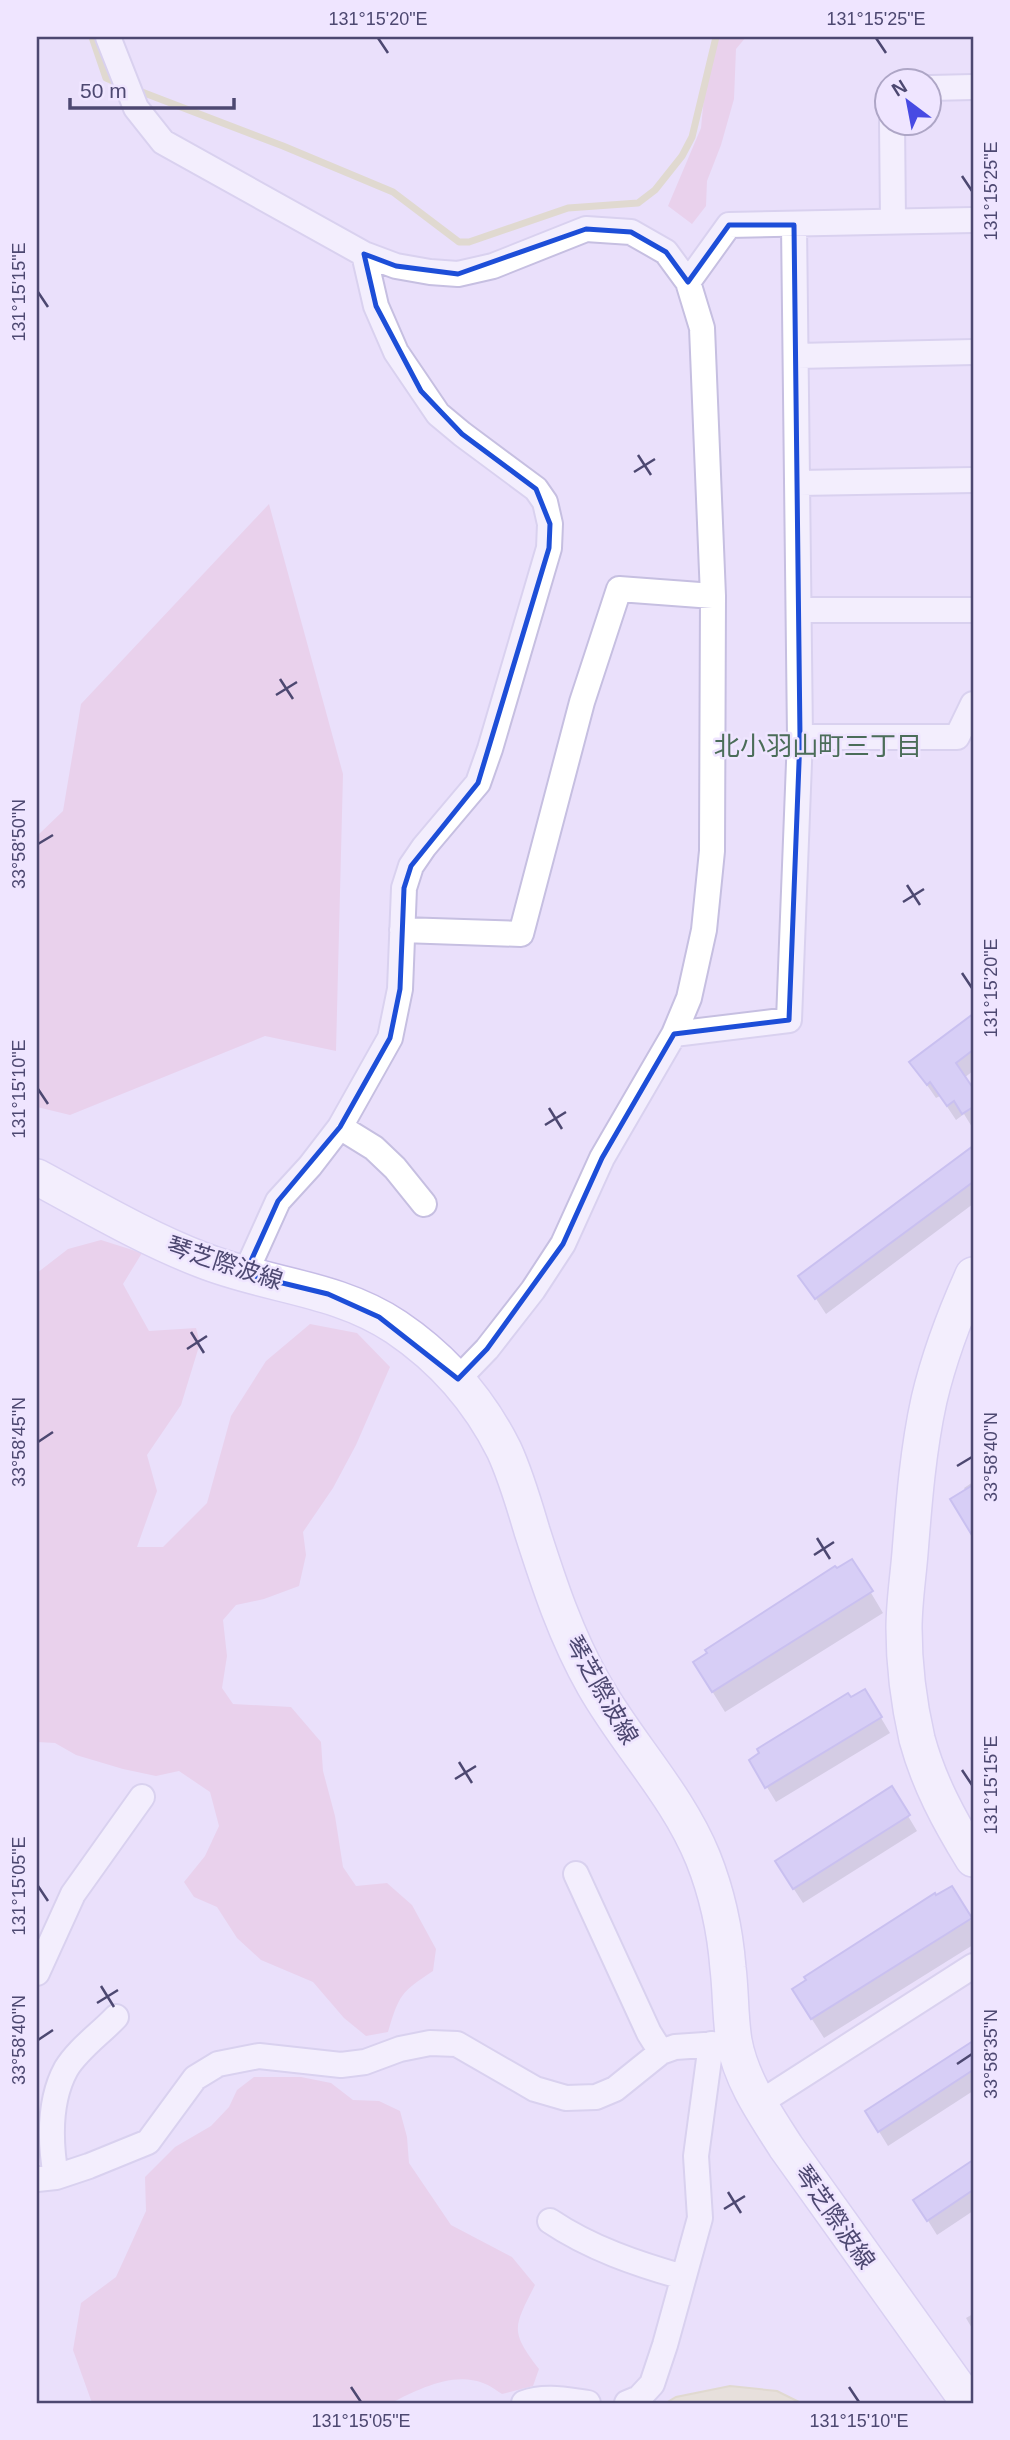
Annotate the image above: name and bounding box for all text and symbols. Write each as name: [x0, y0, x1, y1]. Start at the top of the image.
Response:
text: 131°15'20"E: [328, 9, 428, 29]
text: 131°15'25"E: [826, 9, 926, 29]
scale bar: [70, 66, 234, 110]
north arrow: [874, 66, 944, 136]
text: N: [888, 75, 911, 101]
text: 50 m: [80, 79, 127, 102]
text: 131°15'25"E: [981, 141, 1001, 241]
text: 131°15'15"E: [9, 242, 29, 342]
district label: 北小羽山町三丁目: [714, 731, 922, 761]
text: 33°58'50"N: [9, 799, 29, 889]
text: 131°15'20"E: [981, 938, 1001, 1038]
text: 131°15'10"E: [9, 1039, 29, 1139]
street label: 琴芝際波線: [164, 1232, 286, 1294]
text: 33°58'45"N: [9, 1397, 29, 1487]
text: 33°58'40"N: [981, 1412, 1001, 1502]
street label: 琴芝際波線: [560, 1631, 644, 1749]
text: 131°15'15"E: [981, 1735, 1001, 1835]
text: 131°15'05"E: [9, 1836, 29, 1936]
text: 33°58'40"N: [9, 1995, 29, 2085]
text: 33°58'35"N: [981, 2009, 1001, 2099]
street label: 琴芝際波線: [790, 2160, 880, 2274]
text: 131°15'05"E: [311, 2411, 411, 2431]
text: 131°15'10"E: [809, 2411, 909, 2431]

